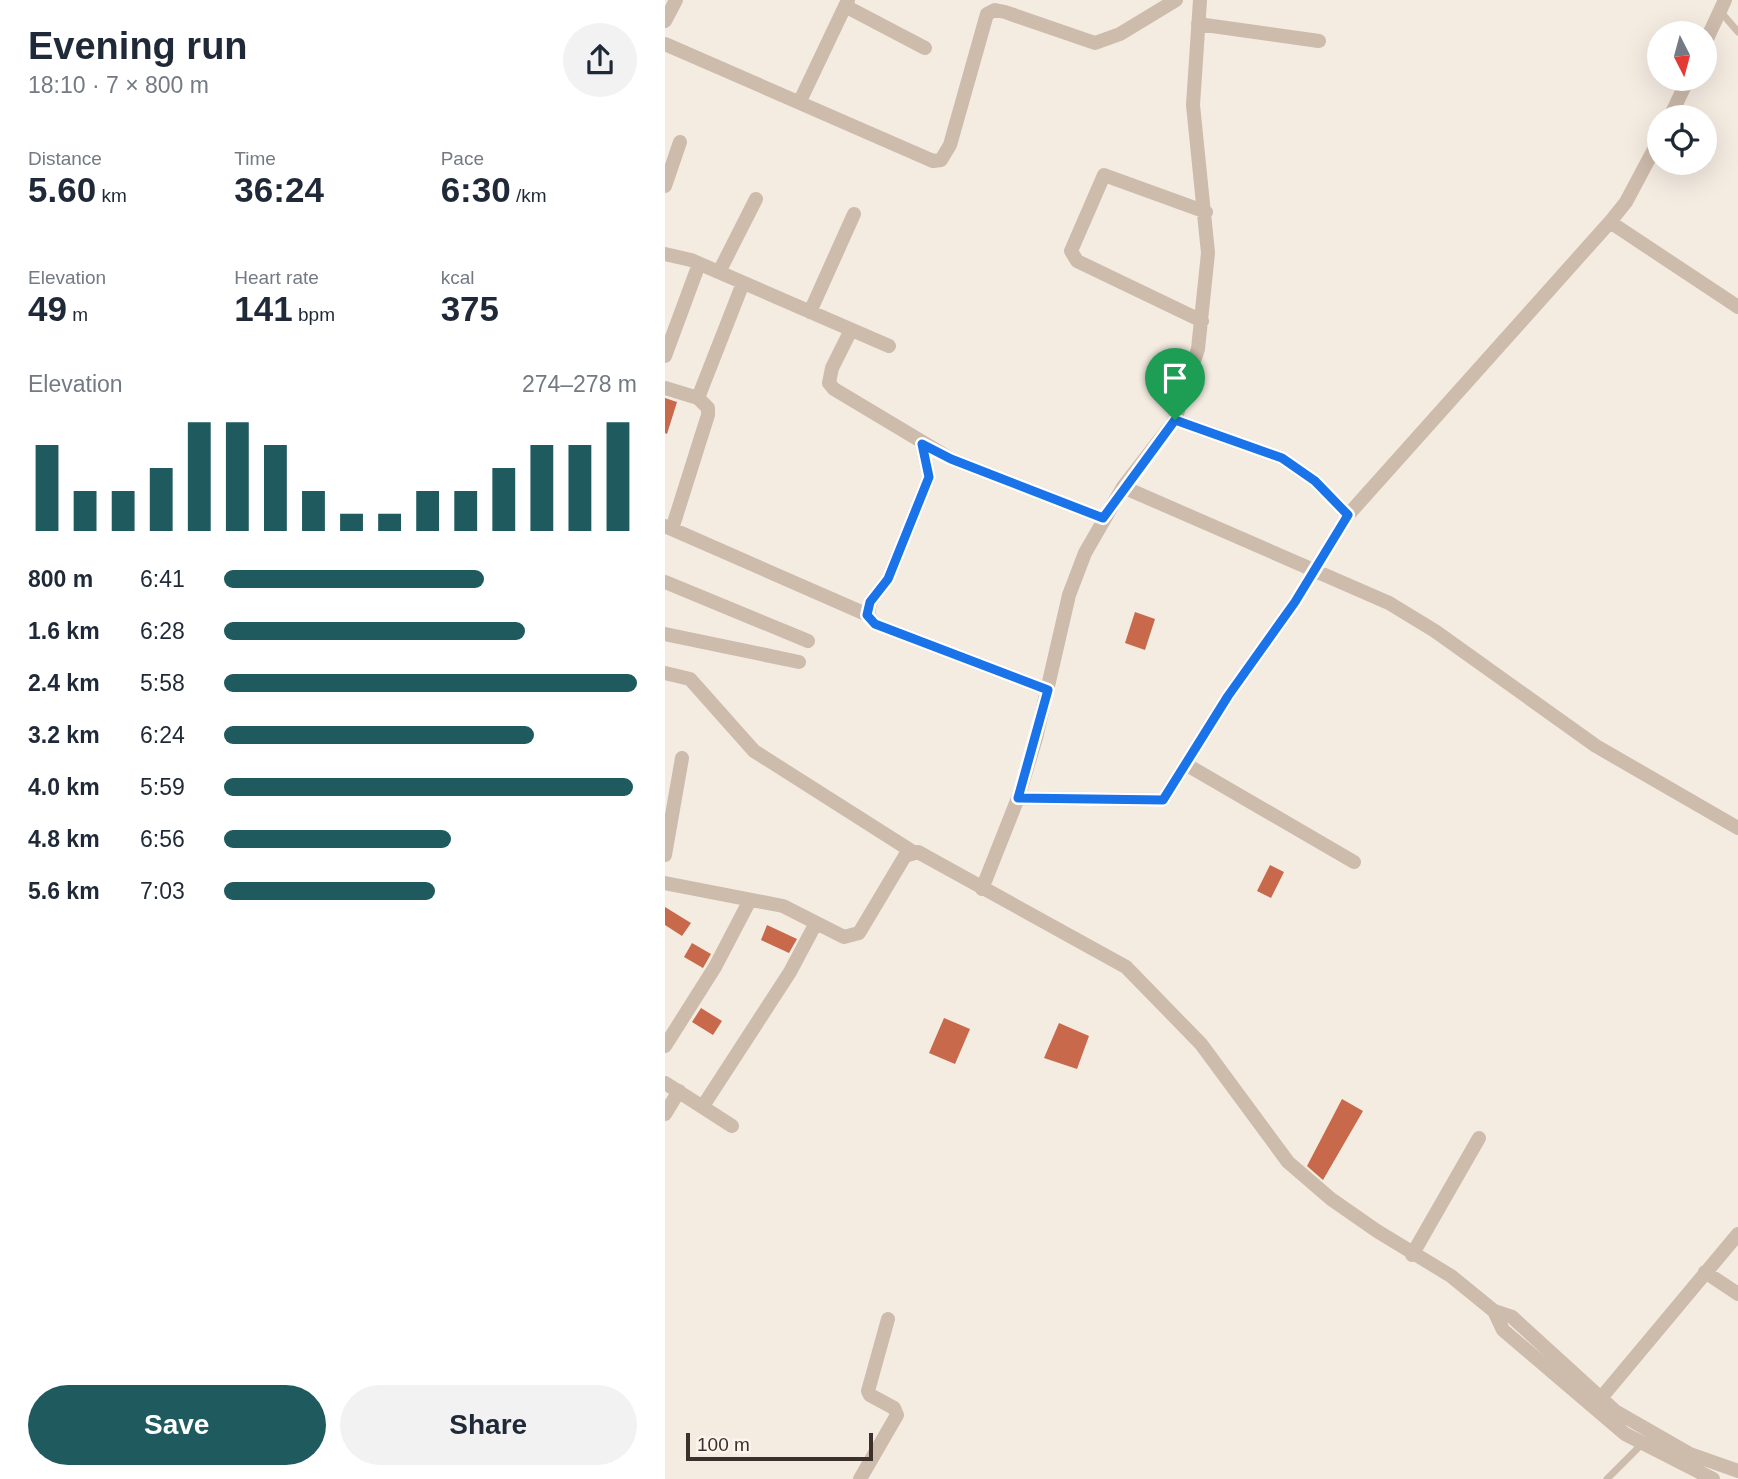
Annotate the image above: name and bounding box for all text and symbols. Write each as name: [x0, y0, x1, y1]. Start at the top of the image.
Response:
north arrow: [1647, 21, 1717, 91]
map controls: [1647, 21, 1717, 175]
button: share: [563, 23, 637, 97]
text: Evening run: [28, 25, 248, 67]
text: 18:10 · 7 × 800 m: [28, 72, 209, 98]
button: locate: [1647, 105, 1717, 175]
text: Distance: [28, 148, 102, 169]
text: Time: [234, 148, 276, 169]
text: Pace: [441, 148, 484, 169]
text: 5.60: [28, 170, 96, 209]
text: 36:24: [234, 170, 324, 209]
text: 6:30: [441, 170, 511, 209]
text: km: [96, 185, 127, 206]
text: /km: [511, 185, 547, 206]
text: Elevation: [28, 267, 106, 288]
text: Heart rate: [234, 267, 319, 288]
text: kcal: [441, 267, 474, 288]
text: 49: [28, 289, 67, 328]
text: 141: [234, 289, 293, 328]
text: 375: [441, 289, 499, 328]
text: m: [67, 304, 88, 325]
text: bpm: [293, 304, 335, 325]
pin: [1145, 348, 1205, 420]
icon: arrive: [1156, 359, 1194, 397]
text: Elevation: [28, 371, 123, 397]
text: 274–278 m: [522, 371, 637, 397]
text: 800 m: [28, 566, 93, 592]
text: 6:41: [140, 566, 185, 592]
text: 1.6 km: [28, 618, 100, 644]
text: 6:28: [140, 618, 185, 644]
text: 2.4 km: [28, 670, 100, 696]
text: 5:58: [140, 670, 185, 696]
text: 3.2 km: [28, 722, 100, 748]
text: 6:24: [140, 722, 185, 748]
text: 4.0 km: [28, 774, 100, 800]
text: 5:59: [140, 774, 185, 800]
text: 4.8 km: [28, 826, 100, 852]
text: 6:56: [140, 826, 185, 852]
text: 5.6 km: [28, 878, 100, 904]
text: 7:03: [140, 878, 185, 904]
button: Save: [28, 1385, 326, 1465]
button: Share: [340, 1385, 637, 1465]
scale bar: [686, 1430, 873, 1462]
text: 100 m: [697, 1434, 750, 1455]

